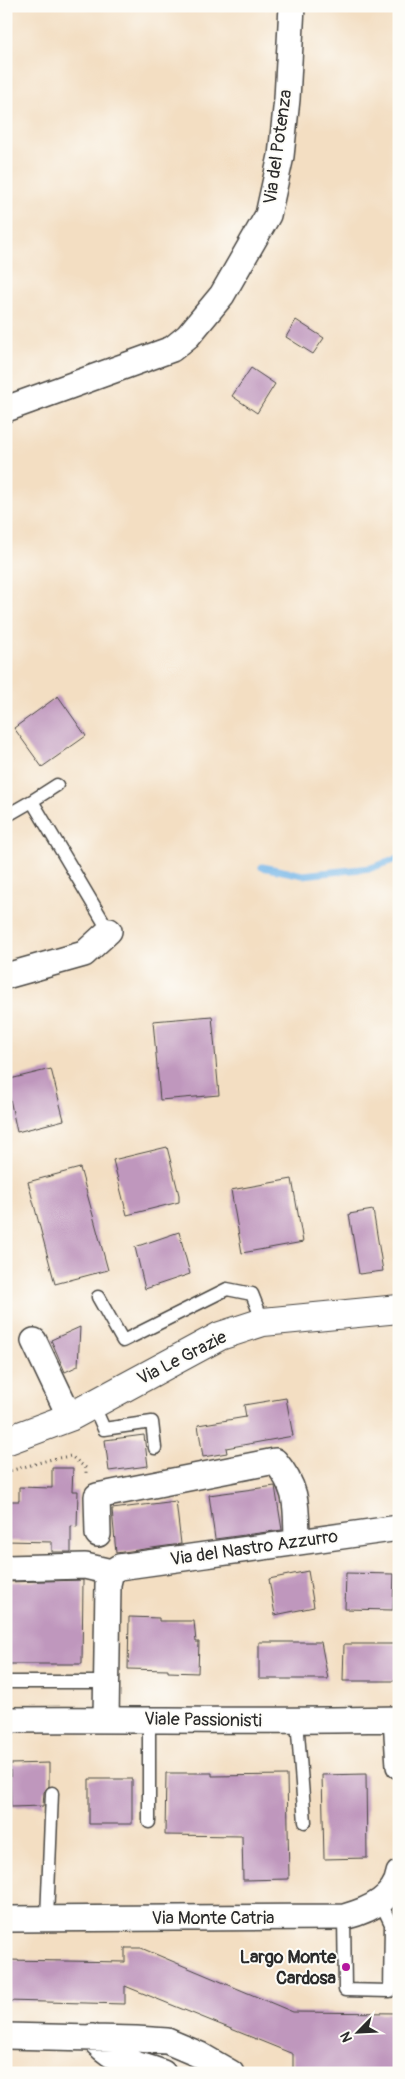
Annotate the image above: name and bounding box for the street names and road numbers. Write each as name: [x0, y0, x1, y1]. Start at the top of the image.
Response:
street label: Via del Potenza: [259, 88, 297, 206]
street label: Via Le Grazie: [133, 1326, 231, 1390]
street label: Via del Nastro Azzurro: [169, 1525, 340, 1571]
street label: Viale Passionisti: [144, 1707, 262, 1733]
street label: Via Monte Catria: [152, 1907, 274, 1930]

